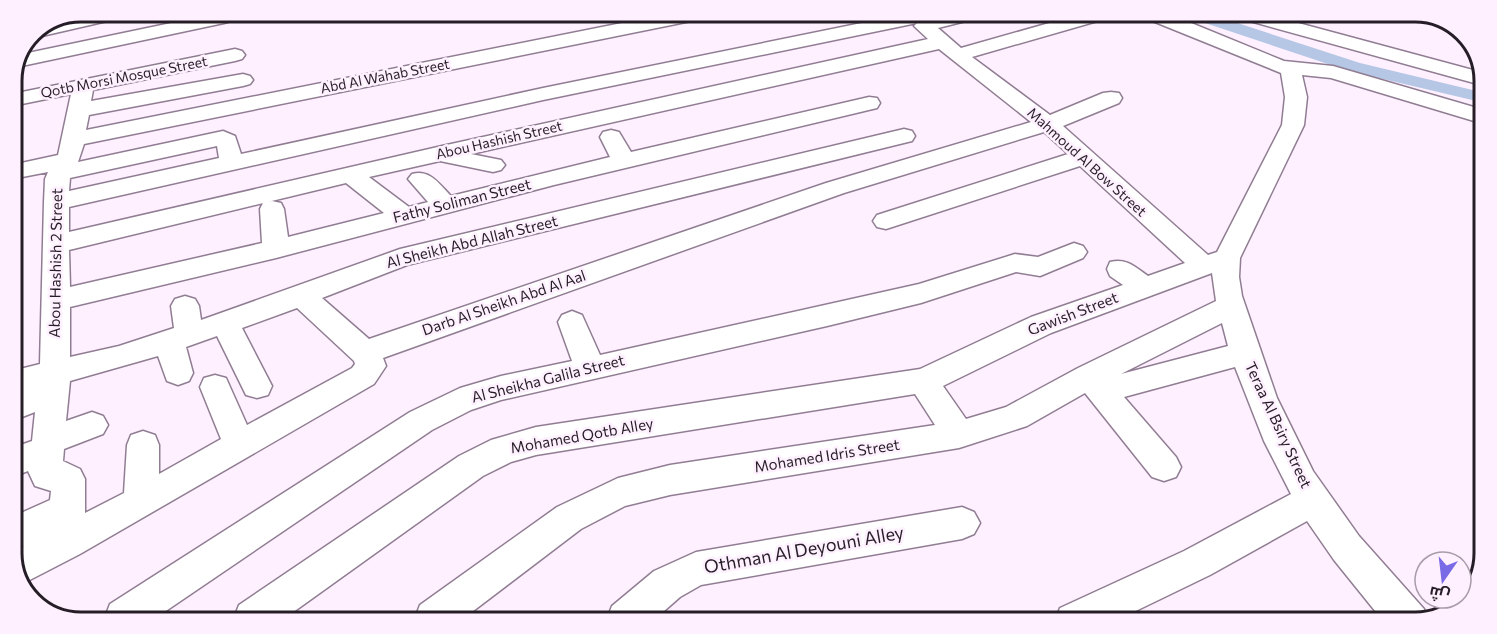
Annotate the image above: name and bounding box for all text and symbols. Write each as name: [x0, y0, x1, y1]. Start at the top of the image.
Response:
street label: Qotb Morsi Mosque Street: [39, 52, 209, 101]
street label: Abd Al Wahab Street: [319, 55, 451, 96]
street label: Mahmoud Al Bow Street: [1024, 104, 1151, 220]
street label: Abou Hashish Street: [434, 117, 564, 162]
street label: Fathy Soliman Street: [391, 174, 533, 226]
street label: Abou Hashish 2 Street: [45, 188, 65, 338]
street label: Al Sheikh Abd Allah Street: [384, 211, 559, 271]
street label: Darb Al Sheikh Abd Al Aal: [419, 266, 588, 339]
street label: Gawish Street: [1025, 288, 1120, 339]
street label: Al Sheikha Galila Street: [469, 350, 626, 406]
street label: Teraa Al Bsiry Street: [1242, 359, 1316, 491]
street label: Mohamed Qotb Alley: [509, 414, 655, 456]
street label: Mohamed Idris Street: [753, 435, 901, 475]
street label: Othman Al Deyouni Alley: [702, 521, 905, 577]
north arrow: [1413, 550, 1473, 610]
text: ش: [1427, 582, 1452, 607]

